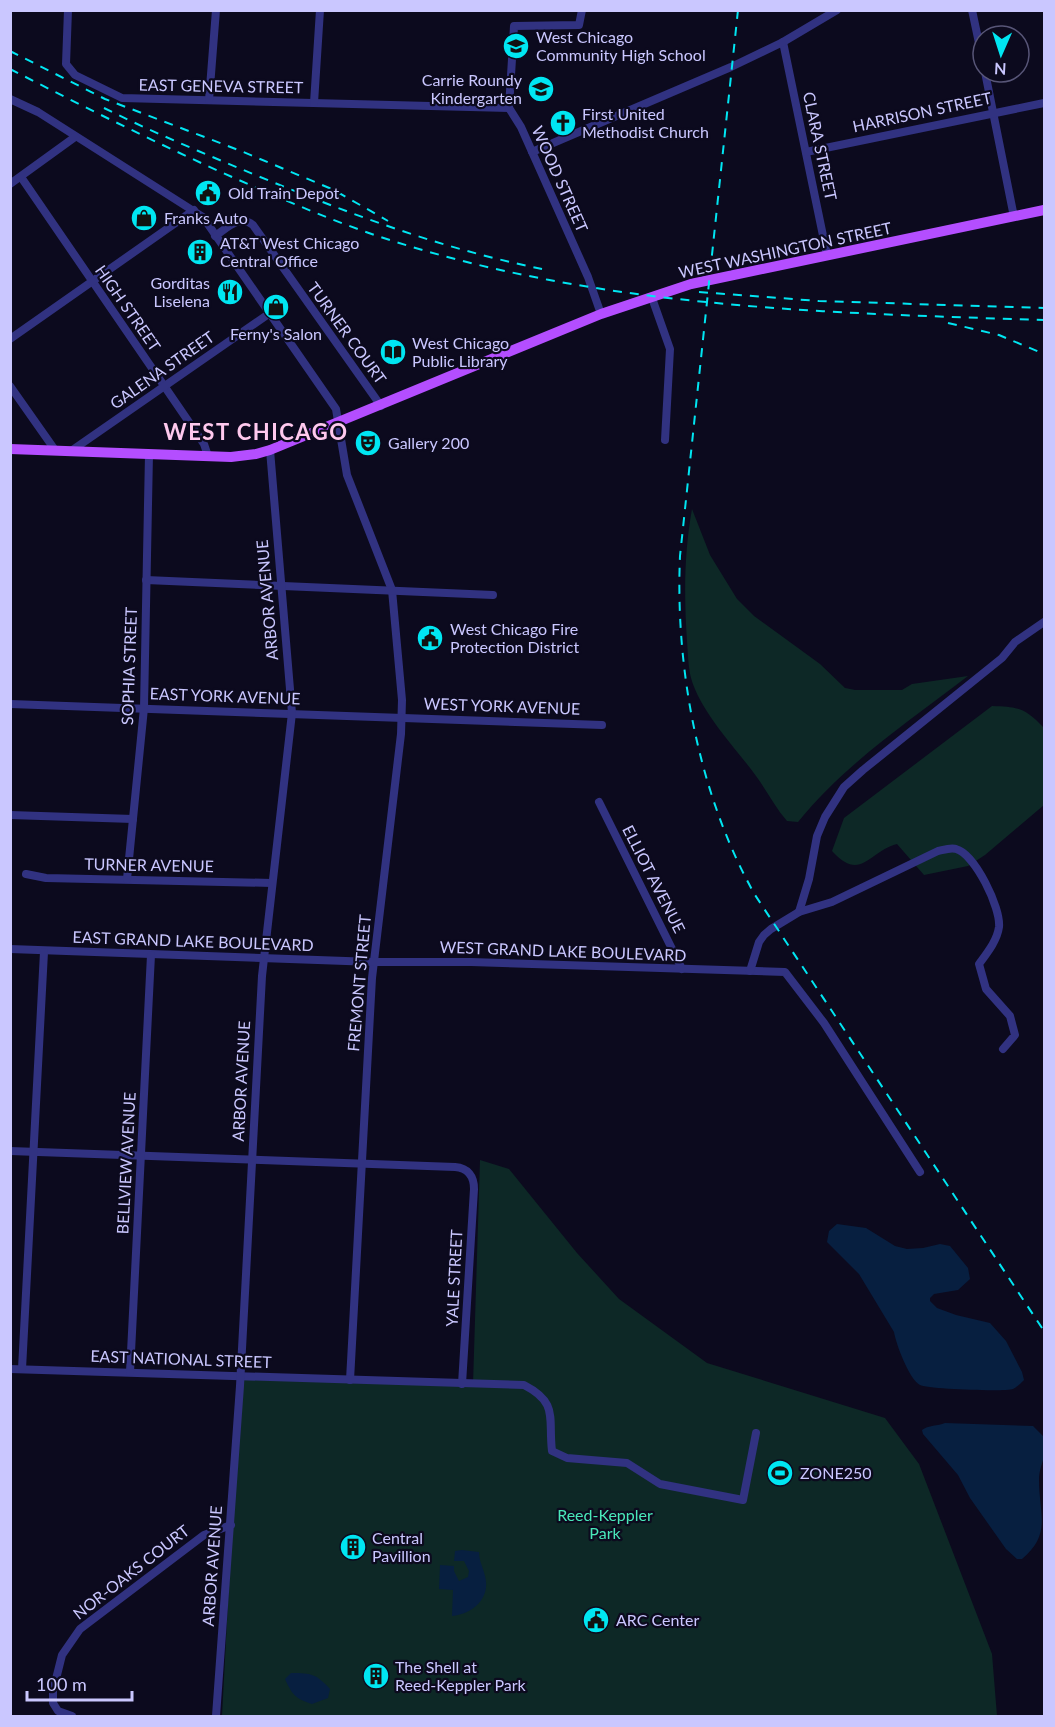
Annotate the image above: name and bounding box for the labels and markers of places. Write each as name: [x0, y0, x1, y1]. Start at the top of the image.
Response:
place label: West Chicago Community High School: [536, 27, 706, 64]
school or university icon: West Chicago Community High School: [501, 31, 531, 61]
place label: Carrie Roundy Kindergarten: [422, 70, 523, 107]
school or university icon: Carrie Roundy Kindergarten: [526, 74, 556, 104]
place label: First United Methodist Church: [582, 104, 709, 141]
church icon: First United Methodist Church: [548, 108, 578, 138]
public building icon: Old Train Depot: [193, 178, 223, 208]
place label: Old Train Depot: [228, 183, 340, 202]
shop icon: Franks Auto: [129, 203, 159, 233]
place label: Franks Auto: [164, 208, 248, 227]
place label: AT&T West Chicago Central Office: [220, 233, 359, 270]
building icon: AT&T West Chicago Central Office: [185, 237, 215, 267]
place label: Gorditas Liselena: [150, 273, 210, 310]
restaurant icon: Gorditas Liselena: [215, 277, 245, 307]
shop icon: Ferny's Salon: [261, 292, 291, 322]
place label: Ferny's Salon: [230, 324, 322, 343]
place label: West Chicago Public Library: [412, 333, 509, 370]
library icon: West Chicago Public Library: [378, 337, 408, 367]
theatre icon: Gallery 200: [353, 428, 383, 458]
place label: Gallery 200: [388, 433, 469, 452]
place label: West Chicago Fire Protection District: [450, 619, 579, 656]
public building icon: West Chicago Fire Protection District: [415, 623, 445, 653]
sports icon: ZONE250: [765, 1458, 795, 1488]
place label: ZONE250: [800, 1463, 871, 1482]
place label: Central Pavillion: [372, 1528, 431, 1565]
building icon: Central Pavillion: [338, 1532, 368, 1562]
public building icon: ARC Center: [581, 1605, 611, 1635]
place label: ARC Center: [616, 1610, 699, 1629]
place label: The Shell at Reed-Keppler Park: [395, 1657, 527, 1694]
building icon: The Shell at Reed-Keppler Park: [361, 1661, 391, 1691]

